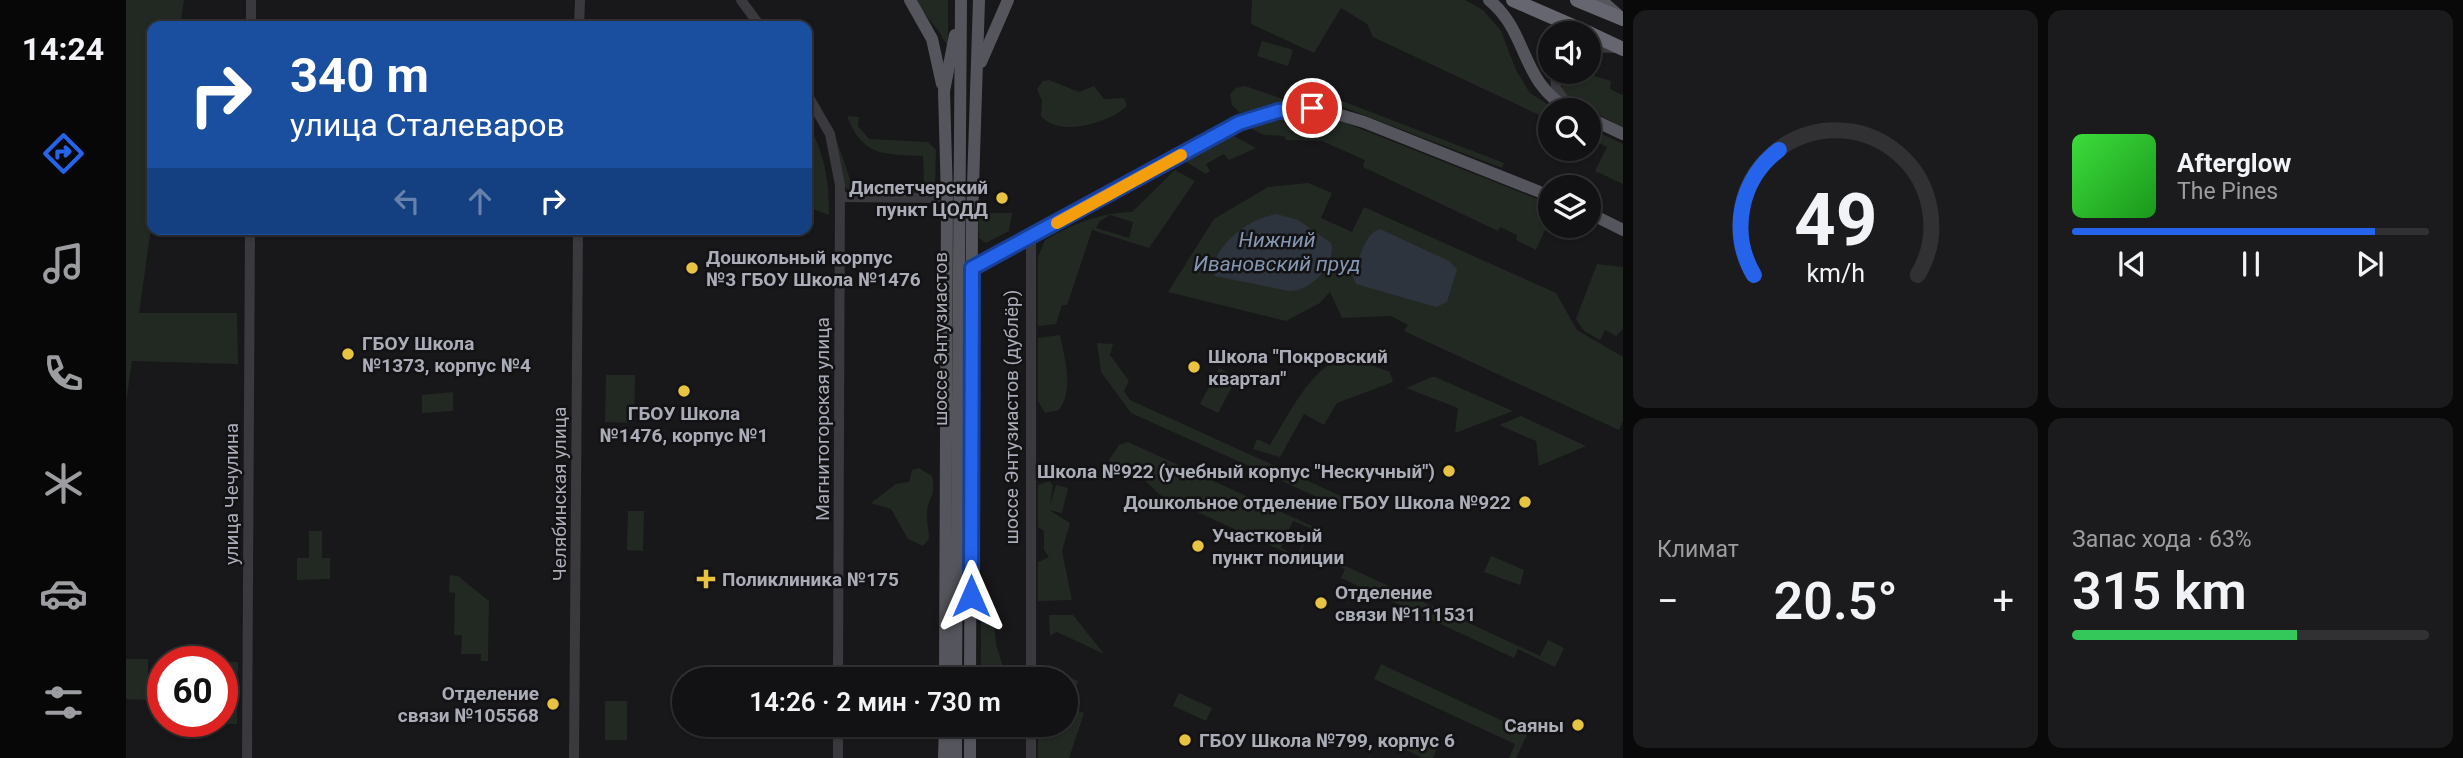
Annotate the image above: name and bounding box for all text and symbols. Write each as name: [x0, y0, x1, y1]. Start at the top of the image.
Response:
map controls: [1538, 21, 1601, 238]
button: sound: [1538, 21, 1601, 84]
text: 14:24: [22, 30, 104, 68]
text: 340 m: [290, 47, 429, 104]
icon: right: [175, 49, 266, 140]
pin: [1282, 78, 1342, 138]
icon: arrive: [1293, 89, 1331, 127]
button: search: [1538, 98, 1601, 161]
text: улица Сталеваров: [290, 106, 565, 144]
icon: directions: [39, 129, 88, 178]
text: Afterglow: [2177, 148, 2291, 178]
button: layers: [1538, 175, 1601, 238]
place label: Диспетчерский пункт ЦОДД: [849, 176, 988, 221]
text: 49: [1794, 177, 1877, 263]
text: The Pines: [2177, 178, 2278, 205]
icon: left: [388, 182, 426, 220]
icon: ahead: [461, 182, 499, 220]
icon: right: [534, 182, 572, 220]
marker: Диспетчерский пункт ЦОДД: [994, 190, 1010, 206]
water label: Нижний Ивановский пруд: [1193, 228, 1361, 276]
icon: music: [39, 239, 88, 288]
icon: previous: [2113, 245, 2151, 283]
icon: pause: [2232, 245, 2270, 283]
icon: next: [2351, 245, 2389, 283]
place label: Дошкольный корпус №3 ГБОУ Школа №1476: [706, 246, 921, 291]
street label: шоссе Энтузиастов: [929, 252, 952, 426]
text: km/h: [1806, 259, 1865, 288]
marker: Дошкольный корпус №3 ГБОУ Школа №1476: [684, 260, 700, 276]
street label: шоссе Энтузиастов (дублёр): [1000, 290, 1023, 544]
street label: Магнитогорская улица: [811, 317, 834, 521]
place label: ГБОУ Школа №1373, корпус №4: [362, 332, 531, 377]
place label: Школа "Покровский квартал": [1208, 345, 1388, 390]
marker: ГБОУ Школа №1373, корпус №4: [340, 346, 356, 362]
icon: phone: [39, 349, 88, 398]
marker: Школа "Покровский квартал": [1186, 359, 1202, 375]
marker: ГБОУ Школа №1476, корпус №1: [676, 383, 692, 399]
place label: ГБОУ Школа №1476, корпус №1: [600, 402, 768, 447]
street label: Челябинская улица: [548, 407, 571, 581]
street label: улица Чечулина: [220, 423, 243, 565]
icon: climate: [39, 459, 88, 508]
place label: Школа №922 (учебный корпус "Нескучный"): [1037, 460, 1435, 483]
marker: Школа №922 (учебный корпус "Нескучный"): [1441, 463, 1457, 479]
place label: Дошкольное отделение ГБОУ Школа №922: [1123, 491, 1511, 514]
marker: Дошкольное отделение ГБОУ Школа №922: [1517, 494, 1533, 510]
place label: Участковый пункт полиции: [1212, 524, 1344, 569]
text: Запас хода · 63%: [2072, 526, 2252, 553]
text: Климат: [1657, 536, 1739, 563]
marker: Участковый пункт полиции: [1190, 538, 1206, 554]
position arrow: [934, 559, 1008, 633]
text: 315 km: [2072, 561, 2247, 622]
place label: Поликлиника №175: [722, 568, 899, 591]
icon: car: [39, 569, 88, 618]
marker: Поликлиника №175: [696, 569, 716, 589]
text: 20.5°: [1774, 571, 1898, 632]
text: −: [1657, 579, 1679, 623]
text: +: [1992, 579, 2014, 623]
place label: Отделение связи №111531: [1335, 581, 1476, 626]
marker: Отделение связи №111531: [1313, 595, 1329, 611]
speed limit sign: 60: [147, 646, 238, 737]
icon: filters: [39, 678, 88, 727]
place label: Отделение связи №105568: [398, 682, 539, 727]
text: 14:26 · 2 мин · 730 m: [749, 687, 1001, 717]
marker: Отделение связи №105568: [545, 696, 561, 712]
place label: Саяны: [1504, 714, 1564, 737]
marker: Саяны: [1570, 717, 1586, 733]
place label: ГБОУ Школа №799, корпус 6: [1199, 729, 1455, 752]
marker: ГБОУ Школа №799, корпус 6: [1177, 732, 1193, 748]

